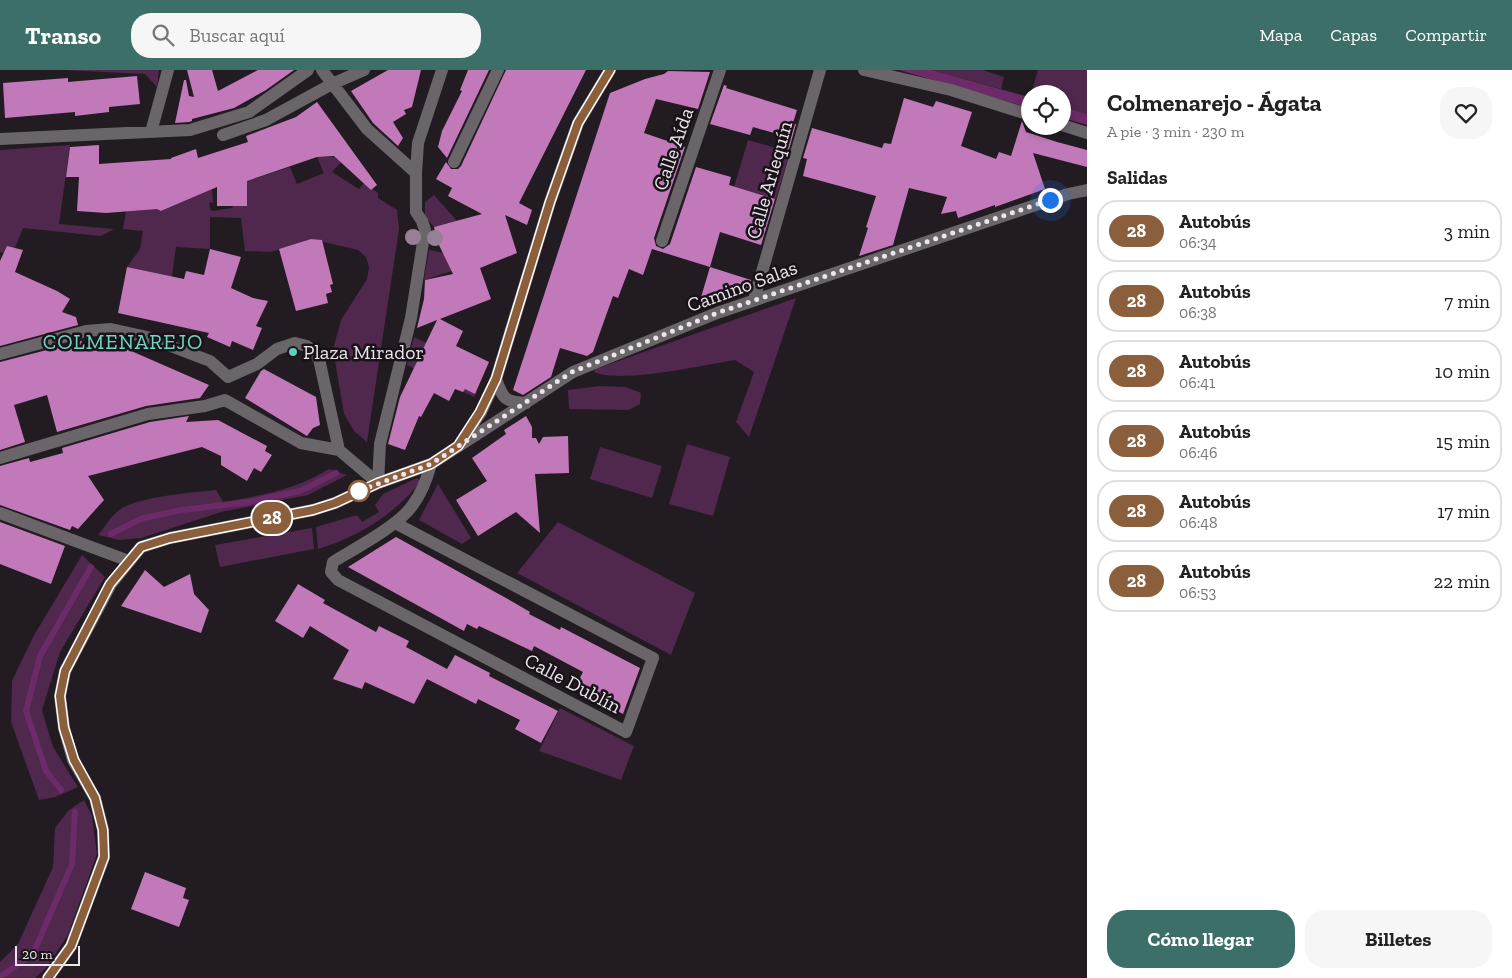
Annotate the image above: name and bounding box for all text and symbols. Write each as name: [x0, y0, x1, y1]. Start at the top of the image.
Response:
search box: [131, 13, 481, 58]
text: Transo: [25, 21, 101, 50]
icon: search: [149, 21, 177, 49]
text: Buscar aquí: [189, 24, 285, 47]
text: Mapa: [1259, 24, 1302, 46]
text: Capas: [1330, 24, 1377, 46]
text: Compartir: [1405, 24, 1487, 46]
map controls: [1021, 85, 1071, 135]
button: locate: [1021, 85, 1071, 135]
button: heart: [1440, 87, 1492, 139]
text: Colmenarejo - Ágata: [1107, 88, 1322, 117]
street label: Calle Aída: [648, 104, 698, 193]
street label: Calle Arlequín: [741, 118, 797, 242]
text: A pie · 3 min · 230 m: [1107, 122, 1244, 141]
text: Salidas: [1107, 166, 1167, 189]
your location: [1038, 188, 1063, 213]
text: Autobús: [1179, 210, 1251, 233]
text: 28: [1127, 220, 1146, 242]
text: 3 min: [1444, 220, 1490, 243]
text: 06:34: [1179, 233, 1217, 252]
street label: Camino Salas: [684, 255, 800, 317]
text: Autobús: [1179, 280, 1251, 303]
text: 28: [1127, 290, 1146, 312]
text: 7 min: [1444, 290, 1490, 313]
text: 06:38: [1179, 303, 1217, 322]
district label: COLMENAREJO: [43, 329, 203, 354]
place label: Plaza Mirador: [303, 340, 424, 364]
marker: Plaza Mirador: [287, 346, 299, 358]
text: Autobús: [1179, 350, 1251, 373]
text: 28: [1127, 360, 1146, 382]
text: 10 min: [1435, 360, 1490, 383]
text: 06:41: [1179, 373, 1215, 392]
text: Autobús: [1179, 420, 1251, 443]
text: 28: [1127, 430, 1146, 452]
text: 15 min: [1436, 430, 1490, 453]
text: 06:46: [1179, 443, 1217, 462]
unlabelled marker: [348, 480, 370, 502]
text: Autobús: [1179, 490, 1251, 513]
text: 28: [1127, 500, 1146, 522]
text: 17 min: [1437, 500, 1490, 523]
line badge: 28: [250, 502, 294, 534]
text: 28: [262, 507, 282, 529]
text: 06:48: [1179, 513, 1218, 532]
text: Autobús: [1179, 560, 1251, 583]
text: 28: [1127, 570, 1146, 592]
text: 22 min: [1434, 570, 1490, 593]
text: 06:53: [1179, 583, 1216, 602]
street label: Calle Dublín: [521, 648, 626, 719]
button: Cómo llegar: [1107, 910, 1295, 968]
button: Billetes: [1305, 910, 1492, 968]
scale bar: [15, 943, 80, 966]
text: 20 m: [22, 946, 53, 963]

